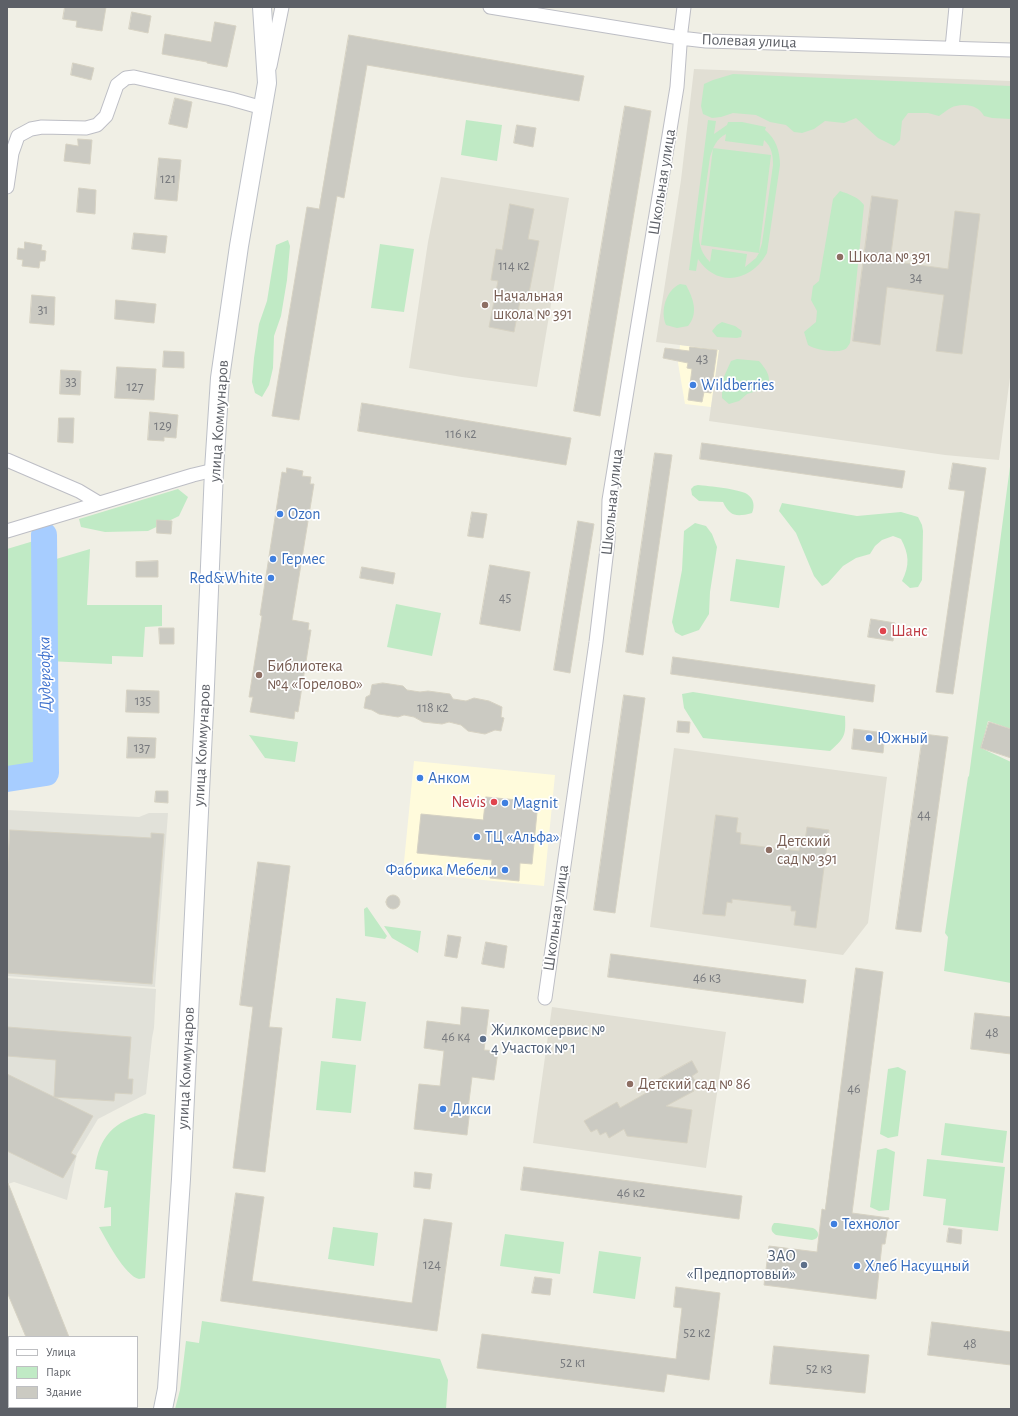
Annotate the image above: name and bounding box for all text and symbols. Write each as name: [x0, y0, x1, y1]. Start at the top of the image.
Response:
street label: Полевая улица: [701, 30, 797, 52]
street label: Школьная улица: [644, 128, 680, 236]
house number: 121: [160, 171, 176, 187]
place label: Школа № 391: [848, 247, 931, 267]
marker: Школа № 391: [835, 252, 845, 262]
house number: 114 к2: [498, 258, 530, 274]
house number: 34: [910, 270, 922, 286]
place label: Начальная школа № 391: [493, 286, 573, 324]
marker: Начальная школа № 391: [480, 300, 490, 310]
house number: 31: [38, 302, 48, 318]
house number: 43: [696, 351, 708, 367]
street label: улица Коммунаров: [205, 359, 233, 483]
house number: 33: [65, 374, 77, 390]
place label: Wildberries: [701, 375, 775, 395]
house number: 127: [126, 379, 144, 395]
marker: Wildberries: [688, 380, 698, 390]
house number: 129: [154, 418, 172, 434]
house number: 116 к2: [445, 426, 477, 442]
street label: Школьная улица: [597, 448, 627, 556]
place label: Ozon: [288, 504, 320, 524]
marker: Ozon: [275, 509, 285, 519]
place label: Гермес: [281, 549, 325, 569]
marker: Гермес: [268, 554, 278, 564]
place label: Red&White: [189, 568, 263, 588]
marker: Red&White: [266, 573, 276, 583]
house number: 45: [499, 590, 511, 606]
place label: Шанс: [891, 621, 928, 641]
marker: Шанс: [878, 626, 888, 636]
water label: Дудергофка: [34, 636, 56, 712]
place label: Библиотека №4 «Горелово»: [267, 656, 363, 694]
marker: Библиотека №4 «Горелово»: [254, 670, 264, 680]
street label: улица Коммунаров: [189, 683, 215, 807]
house number: 135: [135, 693, 151, 709]
house number: 118 к2: [417, 700, 449, 716]
place label: Южный: [877, 728, 928, 748]
marker: Южный: [864, 733, 874, 743]
house number: 137: [134, 740, 150, 756]
place label: Анком: [428, 768, 470, 788]
marker: Анком: [415, 773, 425, 783]
place label: Nevis: [451, 792, 486, 812]
place label: Magnit: [513, 793, 558, 813]
marker: Nevis: [489, 797, 499, 807]
marker: Magnit: [500, 798, 510, 808]
house number: 44: [917, 807, 931, 823]
place label: ТЦ «Альфа»: [485, 827, 559, 847]
place label: Детский сад № 391: [777, 831, 838, 869]
marker: ТЦ «Альфа»: [472, 832, 482, 842]
marker: Детский сад № 391: [764, 845, 774, 855]
place label: Фабрика Мебели: [385, 860, 497, 880]
street label: Школьная улица: [539, 864, 573, 972]
marker: Фабрика Мебели: [500, 865, 510, 875]
house number: 46 к3: [693, 970, 721, 986]
street label: улица Коммунаров: [173, 1006, 199, 1130]
place label: Жилкомсервис № 4 Участок № 1: [491, 1020, 605, 1058]
house number: 48: [985, 1025, 999, 1041]
house number: 46 к4: [442, 1029, 470, 1045]
marker: Жилкомсервис № 4 Участок № 1: [478, 1034, 488, 1044]
place label: Детский сад № 86: [638, 1074, 750, 1094]
marker: Детский сад № 86: [625, 1079, 635, 1089]
house number: 46: [847, 1081, 861, 1097]
place label: Дикси: [451, 1099, 491, 1119]
marker: Дикси: [438, 1104, 448, 1114]
house number: 46 к2: [617, 1185, 645, 1201]
place label: Технолог: [842, 1214, 900, 1234]
marker: Технолог: [829, 1219, 839, 1229]
place label: ЗАО «Предпортовый»: [687, 1246, 796, 1284]
place label: Хлеб Насущный: [865, 1256, 970, 1276]
house number: 124: [423, 1257, 441, 1273]
marker: ЗАО «Предпортовый»: [799, 1260, 809, 1270]
marker: Хлеб Насущный: [852, 1261, 862, 1271]
house number: 52 к2: [683, 1325, 711, 1341]
legend: [8, 1336, 138, 1408]
house number: 48: [963, 1336, 977, 1352]
text: Улица: [46, 1346, 76, 1358]
house number: 52 к1: [560, 1355, 586, 1371]
house number: 52 к3: [806, 1361, 832, 1377]
text: Парк: [46, 1366, 71, 1378]
text: Здание: [46, 1386, 82, 1398]

